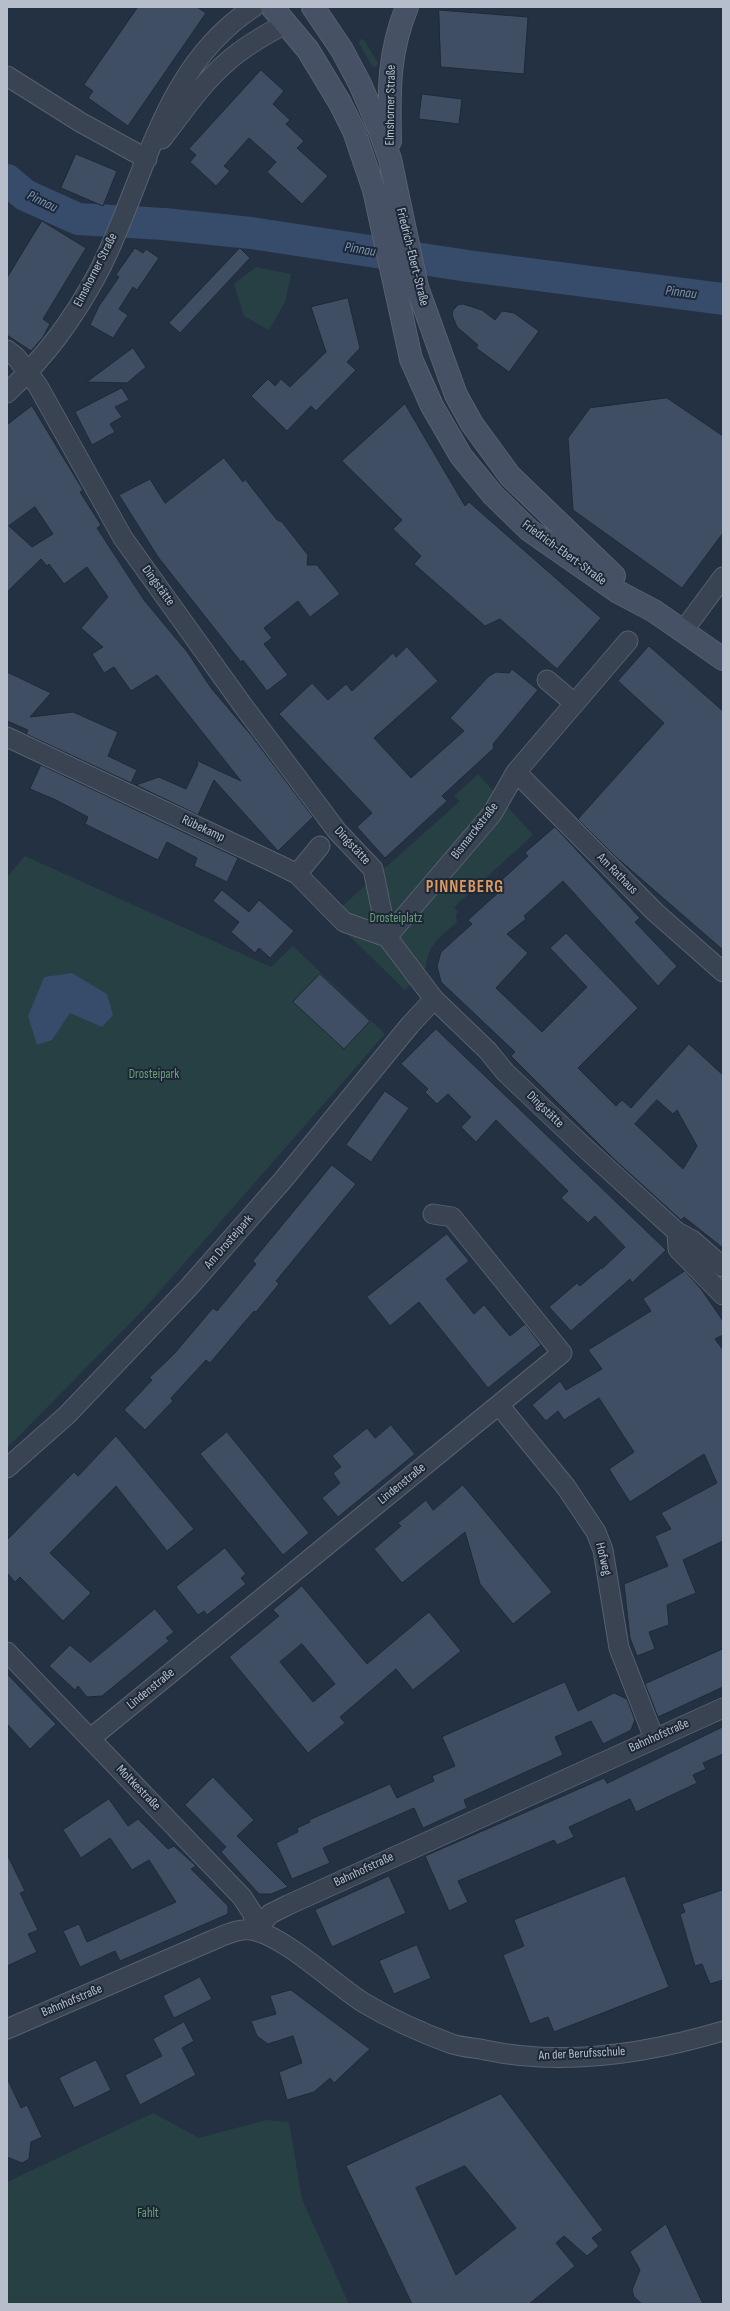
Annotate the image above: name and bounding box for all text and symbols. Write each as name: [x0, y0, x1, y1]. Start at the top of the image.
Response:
street label: Elmshorner Straße: [382, 64, 400, 146]
water label: Pinnau: [24, 188, 60, 216]
street label: Friedrich-Ebert-Straße: [392, 206, 432, 308]
street label: Elmshorner Straße: [71, 230, 121, 310]
water label: Pinnau: [343, 239, 377, 261]
water label: Pinnau: [664, 283, 698, 303]
street label: Friedrich-Ebert-Straße: [519, 517, 609, 589]
street label: Dingstätte: [138, 563, 178, 609]
street label: Bismarckstraße: [448, 800, 502, 862]
street label: Rübekamp: [179, 812, 227, 846]
street label: Dingstätte: [331, 824, 373, 868]
street label: Am Rathaus: [593, 850, 641, 898]
district label: PINNEBERG: [426, 878, 504, 898]
park label: Drosteiplatz: [369, 911, 423, 927]
park label: Drosteipark: [129, 1067, 179, 1083]
street label: Dingstätte: [523, 1088, 567, 1132]
street label: Am Drosteipark: [201, 1212, 257, 1272]
street label: Lindenstraße: [375, 1460, 429, 1508]
street label: Hofweg: [592, 1541, 614, 1577]
street label: Lindenstraße: [124, 1665, 178, 1713]
street label: Bahnhofstraße: [626, 1716, 692, 1756]
street label: Moltkestraße: [112, 1762, 164, 1814]
street label: Bahnhofstraße: [331, 1849, 397, 1891]
street label: Bahnhofstraße: [39, 1981, 105, 2021]
street label: An der Berufsschule: [538, 2044, 626, 2064]
park label: Fahlt: [137, 2206, 159, 2222]

